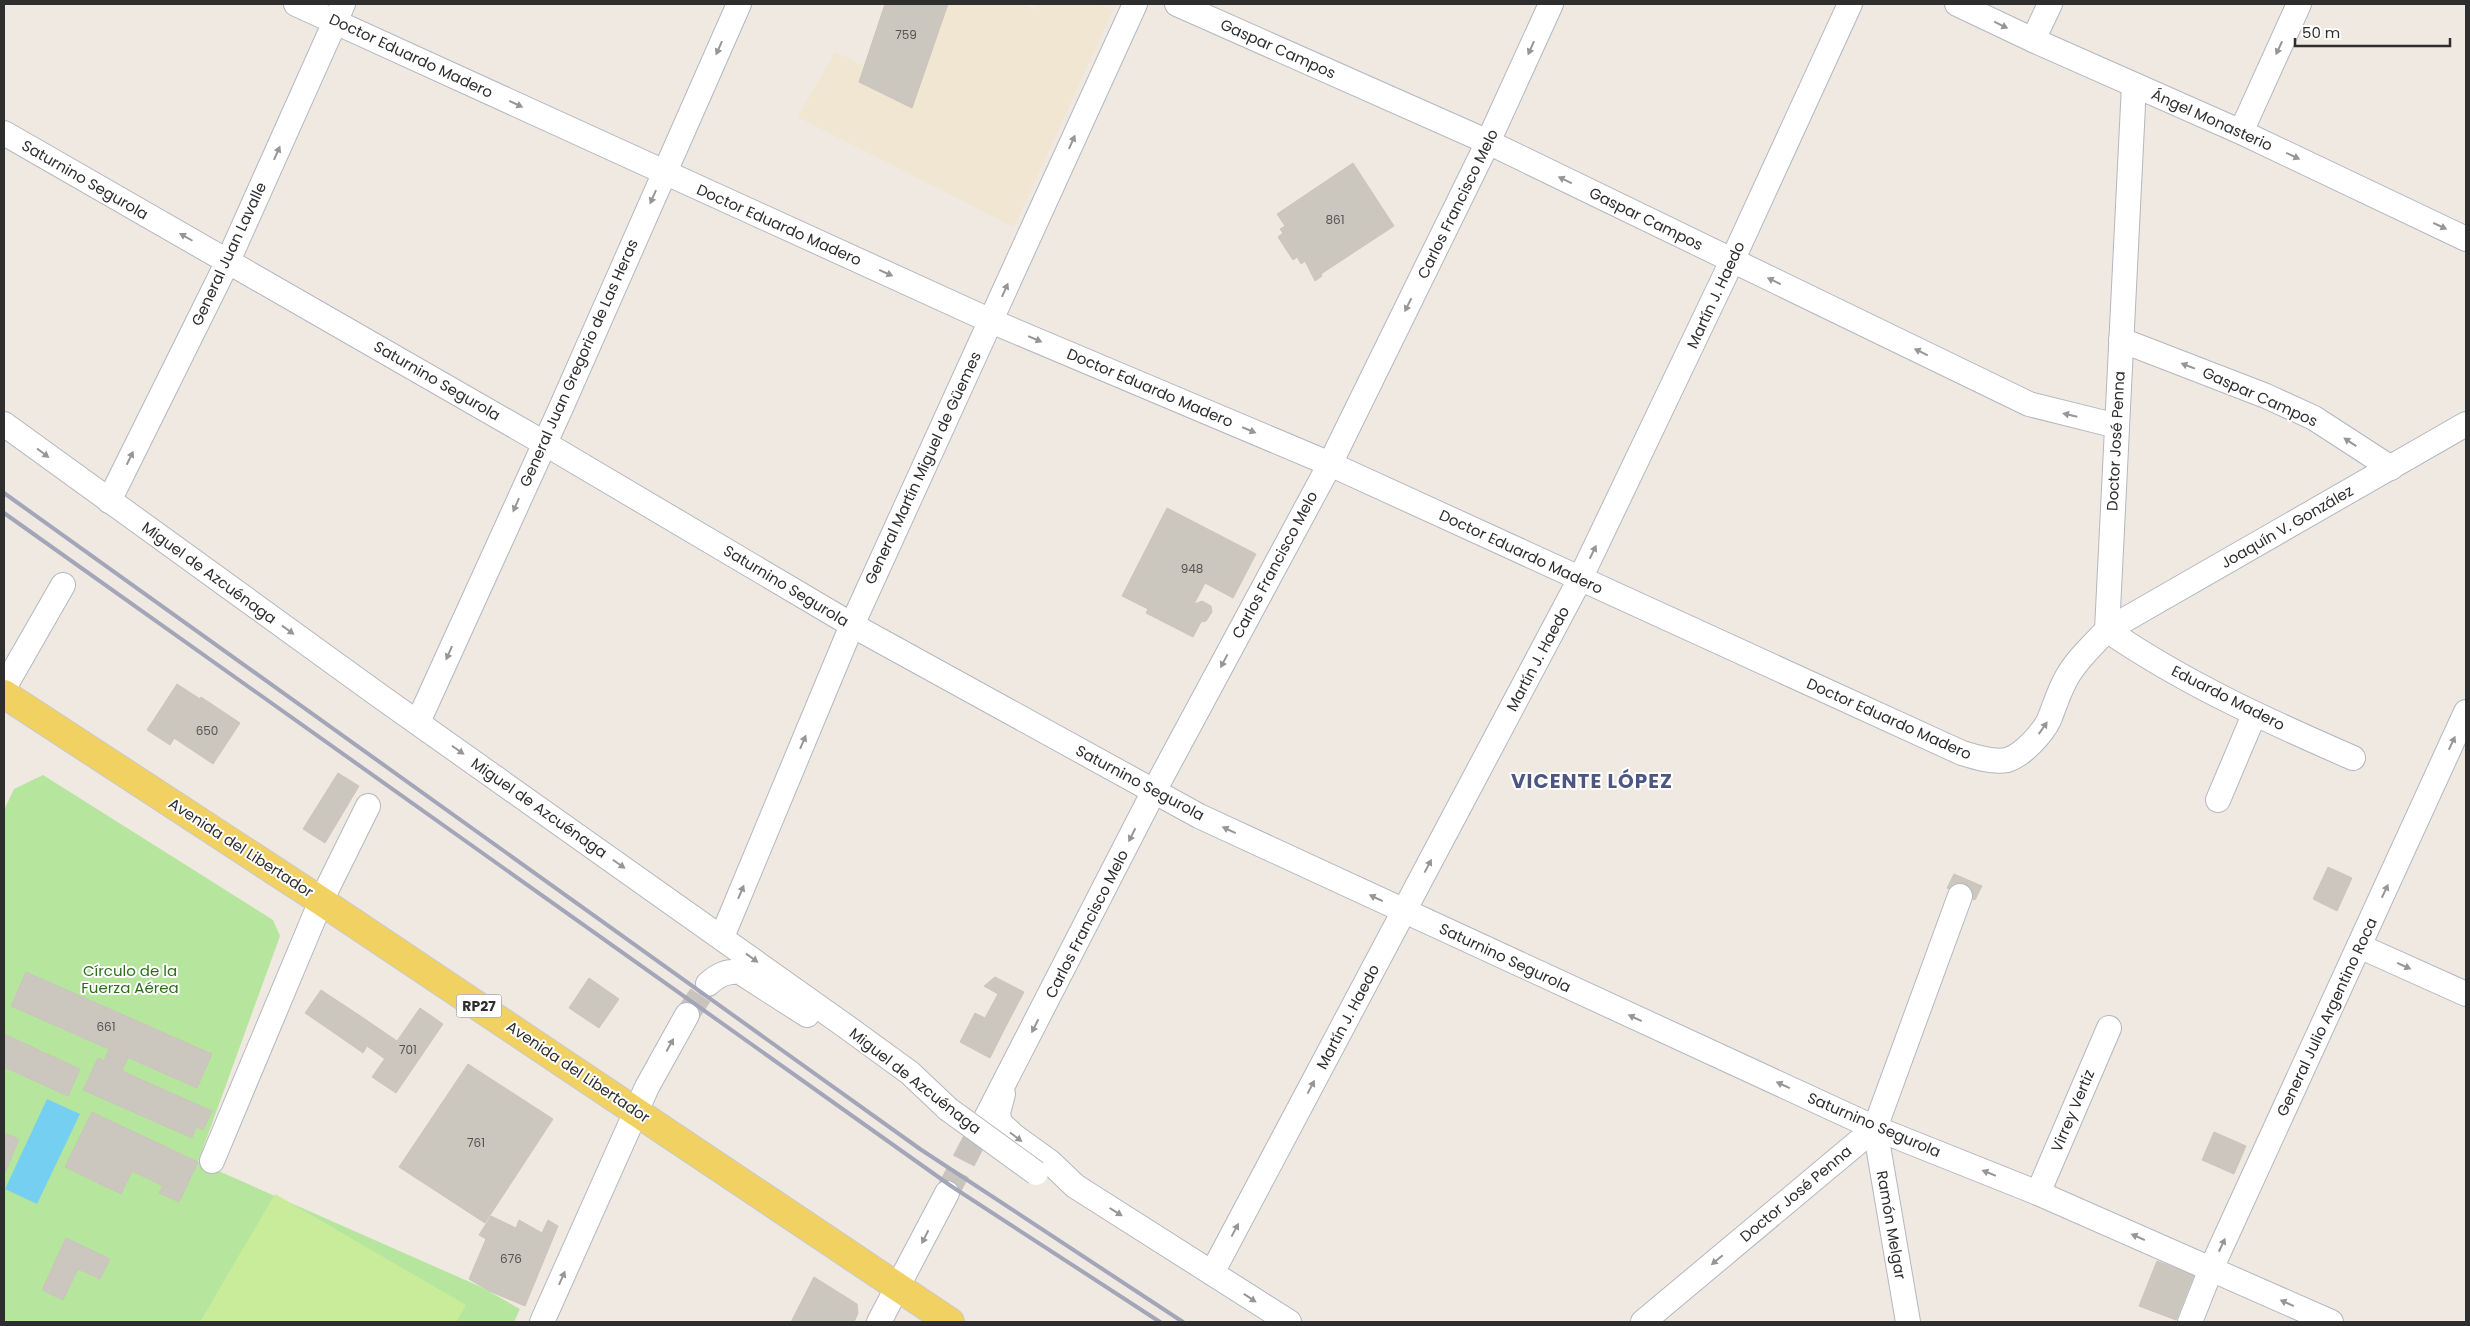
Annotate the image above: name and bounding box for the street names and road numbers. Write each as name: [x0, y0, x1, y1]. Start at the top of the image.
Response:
street label: Doctor Eduardo Madero: [326, 8, 497, 103]
street label: Gaspar Campos: [1217, 14, 1339, 83]
street label: Ángel Monasterio: [2148, 83, 2276, 156]
street label: Carlos Francisco Melo: [1412, 125, 1503, 282]
street label: Saturnino Segurola: [18, 135, 152, 224]
street label: General Juan Lavalle: [186, 178, 271, 329]
street label: Doctor Eduardo Madero: [693, 179, 865, 270]
street label: Gaspar Campos: [1586, 182, 1707, 255]
street label: General Juan Gregorio de Las Heras: [514, 236, 643, 490]
street label: Martín J. Haedo: [1682, 238, 1750, 352]
street label: Saturnino Segurola: [370, 336, 504, 425]
street label: Doctor Eduardo Madero: [1064, 343, 1236, 432]
street label: General Martín Miguel de Güemes: [859, 348, 986, 588]
street label: Gaspar Campos: [2199, 362, 2321, 431]
street label: Doctor José Penna: [2101, 371, 2130, 511]
street label: Joaquín V. González: [2217, 480, 2357, 573]
street label: Carlos Francisco Melo: [1227, 487, 1322, 642]
street label: Doctor Eduardo Madero: [1436, 504, 1607, 599]
street label: Miguel de Azcuénaga: [138, 517, 281, 629]
street label: Saturnino Segurola: [720, 540, 853, 631]
street label: Martín J. Haedo: [1501, 603, 1574, 715]
street label: Eduardo Madero: [2168, 660, 2289, 735]
street label: Doctor Eduardo Madero: [1803, 673, 1975, 764]
street label: Saturnino Segurola: [1072, 740, 1208, 825]
street label: Miguel de Azcuénaga: [467, 753, 612, 863]
street label: Avenida del Libertador: [165, 793, 318, 903]
street label: Carlos Francisco Melo: [1040, 846, 1133, 1002]
street label: General Julio Argentino Roca: [2271, 914, 2382, 1120]
street label: Saturnino Segurola: [1436, 918, 1574, 997]
street label: Martín J. Haedo: [1311, 961, 1384, 1073]
road number: RP27: [456, 994, 502, 1018]
street label: Avenida del Libertador: [502, 1016, 654, 1128]
street label: Miguel de Azcuénaga: [845, 1023, 986, 1139]
street label: Virrey Vertiz: [2046, 1066, 2099, 1155]
street label: Saturnino Segurola: [1804, 1087, 1944, 1162]
street label: Doctor José Penna: [1735, 1141, 1856, 1247]
street label: Ramón Melgar: [1872, 1169, 1911, 1281]

